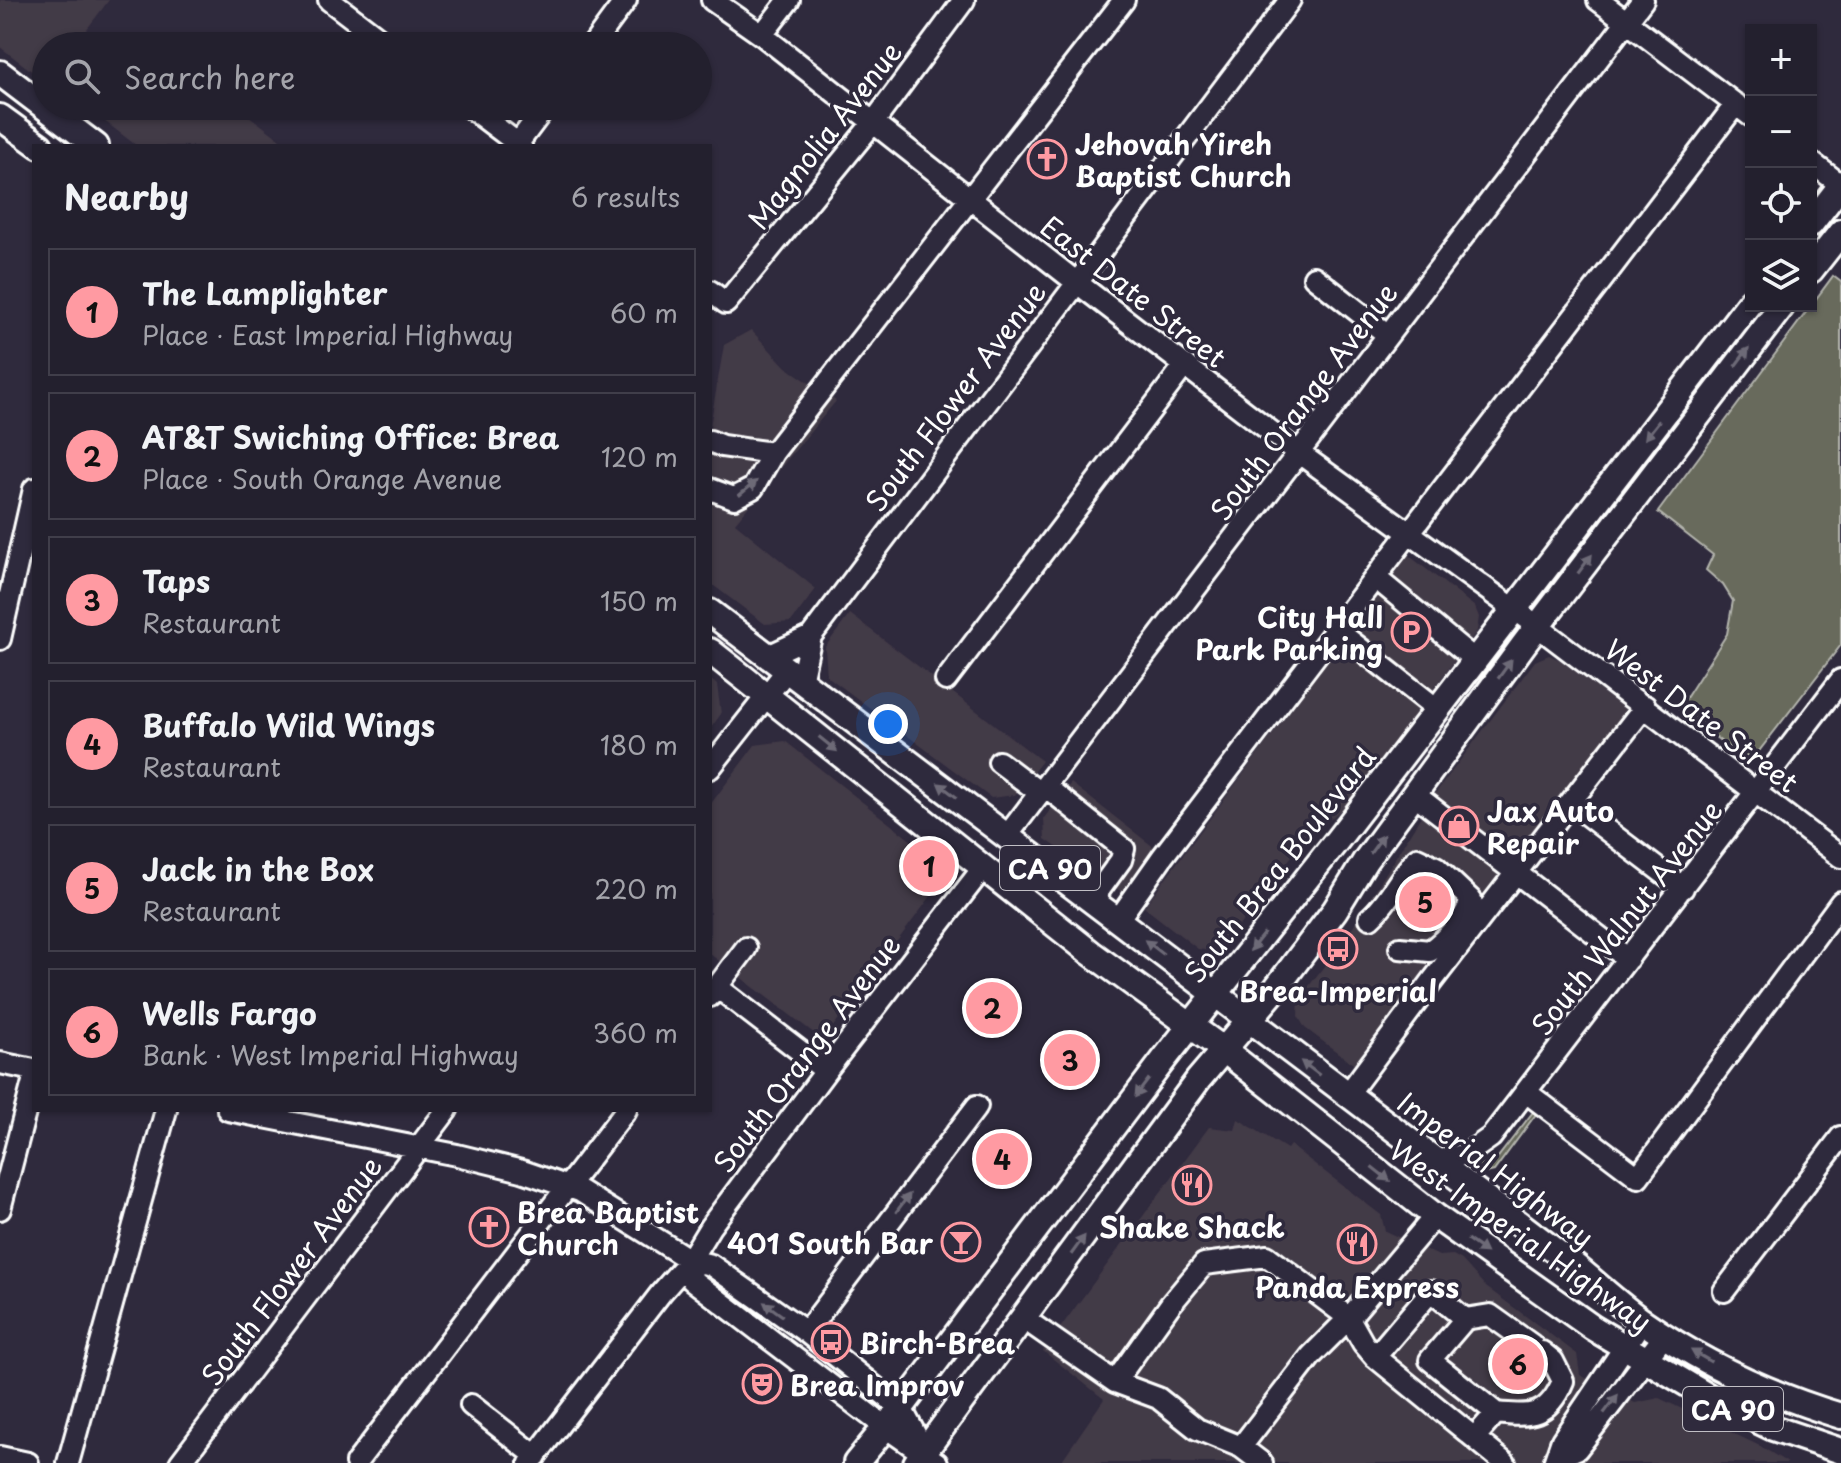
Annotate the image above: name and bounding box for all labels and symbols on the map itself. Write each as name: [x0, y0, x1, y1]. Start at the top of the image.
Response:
street label: Magnolia Avenue: [737, 32, 911, 238]
place label: Jehovah Yireh Baptist Church: [1075, 122, 1292, 197]
church icon: Jehovah Yireh Baptist Church: [1026, 138, 1068, 180]
street label: East Date Street: [1032, 205, 1236, 377]
street label: South Flower Avenue: [854, 272, 1056, 520]
street label: South Orange Avenue: [1199, 273, 1407, 529]
one-way arrow: [1734, 347, 1750, 367]
one-way arrow: [1645, 420, 1661, 440]
one-way arrow: [738, 479, 758, 497]
one-way arrow: [1576, 553, 1592, 574]
place label: City Hall Park Parking: [1195, 595, 1383, 670]
parking icon: City Hall Park Parking: [1390, 611, 1432, 653]
street label: West Date Street: [1596, 628, 1808, 802]
one-way arrow: [1496, 659, 1512, 680]
your location: [868, 704, 908, 744]
one-way arrow: [818, 735, 838, 752]
street label: South Brea Boulevard: [1173, 737, 1385, 991]
one-way arrow: [936, 782, 957, 798]
place label: Jax Auto Repair: [1487, 789, 1614, 864]
street label: South Walnut Avenue: [1520, 790, 1732, 1044]
shop icon: Jax Auto Repair: [1438, 805, 1480, 847]
one-way arrow: [1368, 834, 1384, 855]
pin: 1: [903, 836, 955, 896]
road number: CA 90: [1000, 846, 1100, 890]
pin: 5: [1399, 872, 1451, 932]
street label: South Orange Avenue: [702, 925, 910, 1181]
bus stop icon: Brea-Imperial: [1317, 928, 1359, 970]
one-way arrow: [1249, 932, 1266, 952]
one-way arrow: [1144, 939, 1164, 955]
place label: Brea-Imperial: [1239, 969, 1437, 1012]
pin: 2: [966, 978, 1018, 1038]
pin: 3: [1044, 1030, 1096, 1090]
one-way arrow: [1300, 1061, 1321, 1076]
one-way arrow: [1134, 1077, 1150, 1099]
street label: Imperial Highway: [1389, 1081, 1603, 1257]
street label: West Imperial Highway: [1381, 1128, 1661, 1342]
pin: 4: [976, 1129, 1028, 1189]
street label: South Flower Avenue: [190, 1146, 392, 1394]
restaurant icon: Shake Shack: [1171, 1164, 1213, 1206]
one-way arrow: [1371, 1165, 1391, 1181]
place label: Brea Baptist Church: [517, 1190, 699, 1265]
one-way arrow: [895, 1193, 911, 1213]
place label: Shake Shack: [1099, 1205, 1285, 1248]
church icon: Brea Baptist Church: [468, 1206, 510, 1248]
place label: 401 South Bar: [727, 1221, 934, 1264]
bar icon: 401 South Bar: [940, 1221, 982, 1263]
restaurant icon: Panda Express: [1336, 1223, 1378, 1265]
one-way arrow: [1069, 1234, 1085, 1255]
one-way arrow: [1467, 1238, 1488, 1253]
place label: Panda Express: [1255, 1265, 1459, 1308]
one-way arrow: [762, 1301, 784, 1317]
bus stop icon: Birch-Brea: [810, 1321, 852, 1363]
place label: Birch-Brea: [859, 1321, 1016, 1364]
pin: 6: [1492, 1334, 1544, 1394]
one-way arrow: [1690, 1349, 1712, 1363]
theatre icon: Brea Improv: [741, 1363, 783, 1405]
place label: Brea Improv: [790, 1363, 965, 1406]
road number: CA 90: [1683, 1387, 1783, 1431]
one-way arrow: [1603, 1394, 1618, 1415]

